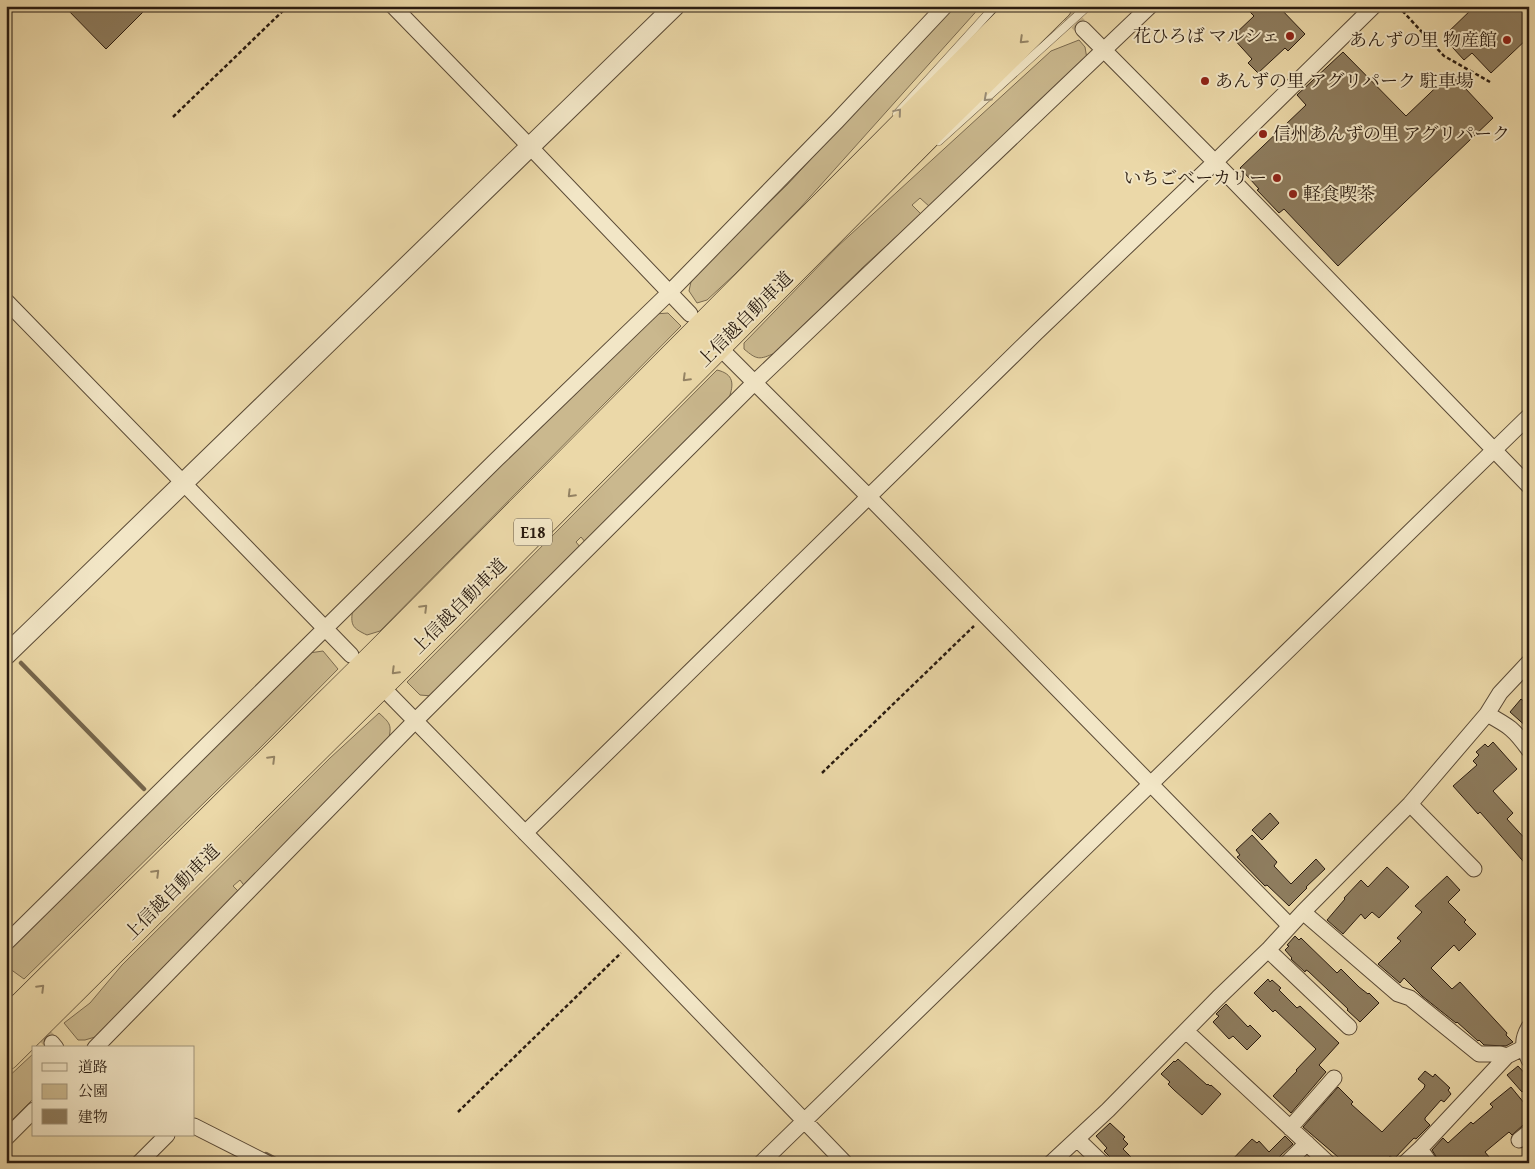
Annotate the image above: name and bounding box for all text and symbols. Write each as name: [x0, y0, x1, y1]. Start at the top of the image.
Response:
place label: 花ひろば マルシェ: [1133, 22, 1280, 49]
place label: あんずの里 物産館: [1349, 26, 1497, 53]
marker: 花ひろば マルシェ: [1284, 30, 1296, 42]
one-way arrow: [1020, 34, 1029, 43]
marker: あんずの里 物産館: [1501, 34, 1513, 46]
place label: あんずの里 アグリパーク 駐車場: [1215, 67, 1474, 94]
marker: あんずの里 アグリパーク 駐車場: [1199, 75, 1211, 87]
one-way arrow: [984, 92, 993, 101]
one-way arrow: [892, 109, 901, 118]
place label: 信州あんずの里 アグリパーク: [1273, 120, 1510, 147]
marker: 信州あんずの里 アグリパーク: [1257, 128, 1269, 140]
place label: いちごベーカリー: [1123, 164, 1267, 191]
marker: いちごベーカリー: [1271, 172, 1283, 184]
place label: 軽食喫茶: [1303, 180, 1375, 207]
marker: 軽食喫茶: [1287, 188, 1299, 200]
street label: 上信越自動車道: [691, 265, 799, 373]
one-way arrow: [683, 373, 692, 382]
one-way arrow: [568, 488, 577, 497]
road number: E18: [514, 518, 552, 546]
street label: 上信越自動車道: [405, 552, 513, 660]
one-way arrow: [419, 604, 428, 613]
one-way arrow: [391, 665, 400, 674]
one-way arrow: [266, 756, 275, 765]
street label: 上信越自動車道: [118, 838, 226, 946]
one-way arrow: [151, 870, 160, 879]
one-way arrow: [35, 985, 44, 994]
legend: [32, 1046, 195, 1136]
text: 道路: [78, 1056, 108, 1077]
text: 公園: [78, 1080, 108, 1101]
text: 建物: [78, 1106, 108, 1127]

